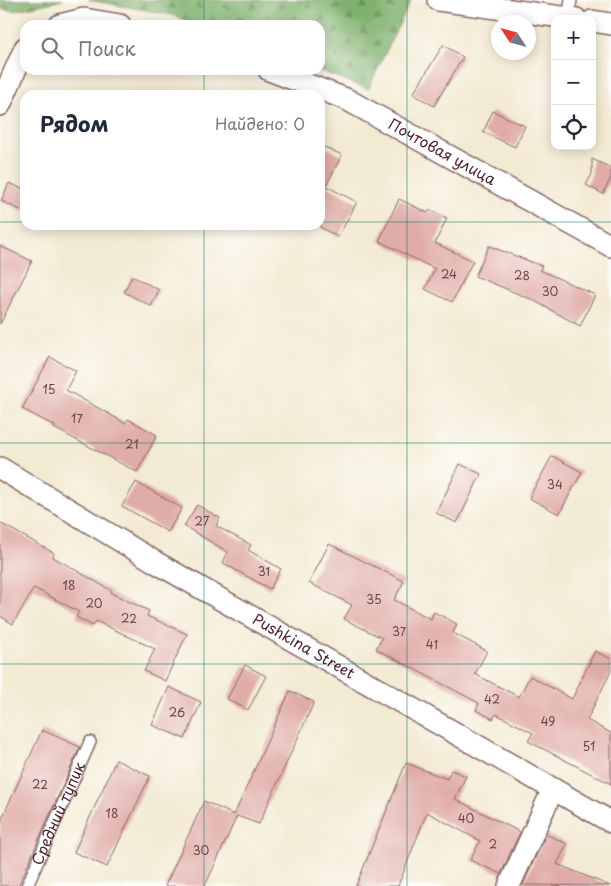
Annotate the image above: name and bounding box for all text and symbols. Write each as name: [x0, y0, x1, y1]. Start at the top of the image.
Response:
north arrow: [491, 15, 536, 60]
map controls: [551, 15, 596, 150]
button: +: [551, 15, 596, 60]
search box: [20, 20, 325, 75]
icon: search: [38, 34, 66, 62]
text: Поиск: [78, 34, 136, 62]
button: −: [551, 60, 596, 105]
button: locate: [551, 105, 596, 150]
text: Рядом: [40, 107, 108, 139]
text: Найдено: 0: [215, 111, 305, 135]
street label: Почтовая улица: [385, 112, 501, 190]
house number: 24: [441, 265, 457, 283]
house number: 28: [514, 266, 530, 284]
house number: 30: [542, 282, 559, 300]
house number: 15: [42, 380, 56, 398]
house number: 17: [71, 409, 83, 427]
house number: 21: [125, 435, 139, 453]
house number: 34: [547, 475, 563, 493]
house number: 27: [195, 512, 210, 530]
house number: 31: [258, 562, 270, 580]
house number: 18: [63, 576, 75, 594]
house number: 35: [366, 590, 382, 608]
house number: 20: [85, 594, 103, 612]
street label: Pushkina Street: [249, 607, 359, 684]
house number: 22: [121, 609, 137, 627]
house number: 37: [392, 622, 407, 640]
house number: 41: [426, 635, 438, 653]
house number: 42: [484, 690, 500, 708]
house number: 26: [169, 703, 185, 721]
house number: 49: [541, 712, 555, 730]
house number: 51: [583, 737, 595, 755]
street label: Средний тупик: [24, 757, 90, 869]
house number: 22: [32, 775, 48, 793]
house number: 18: [106, 804, 118, 822]
house number: 40: [458, 809, 475, 827]
house number: 2: [489, 835, 497, 853]
house number: 30: [193, 841, 210, 859]

